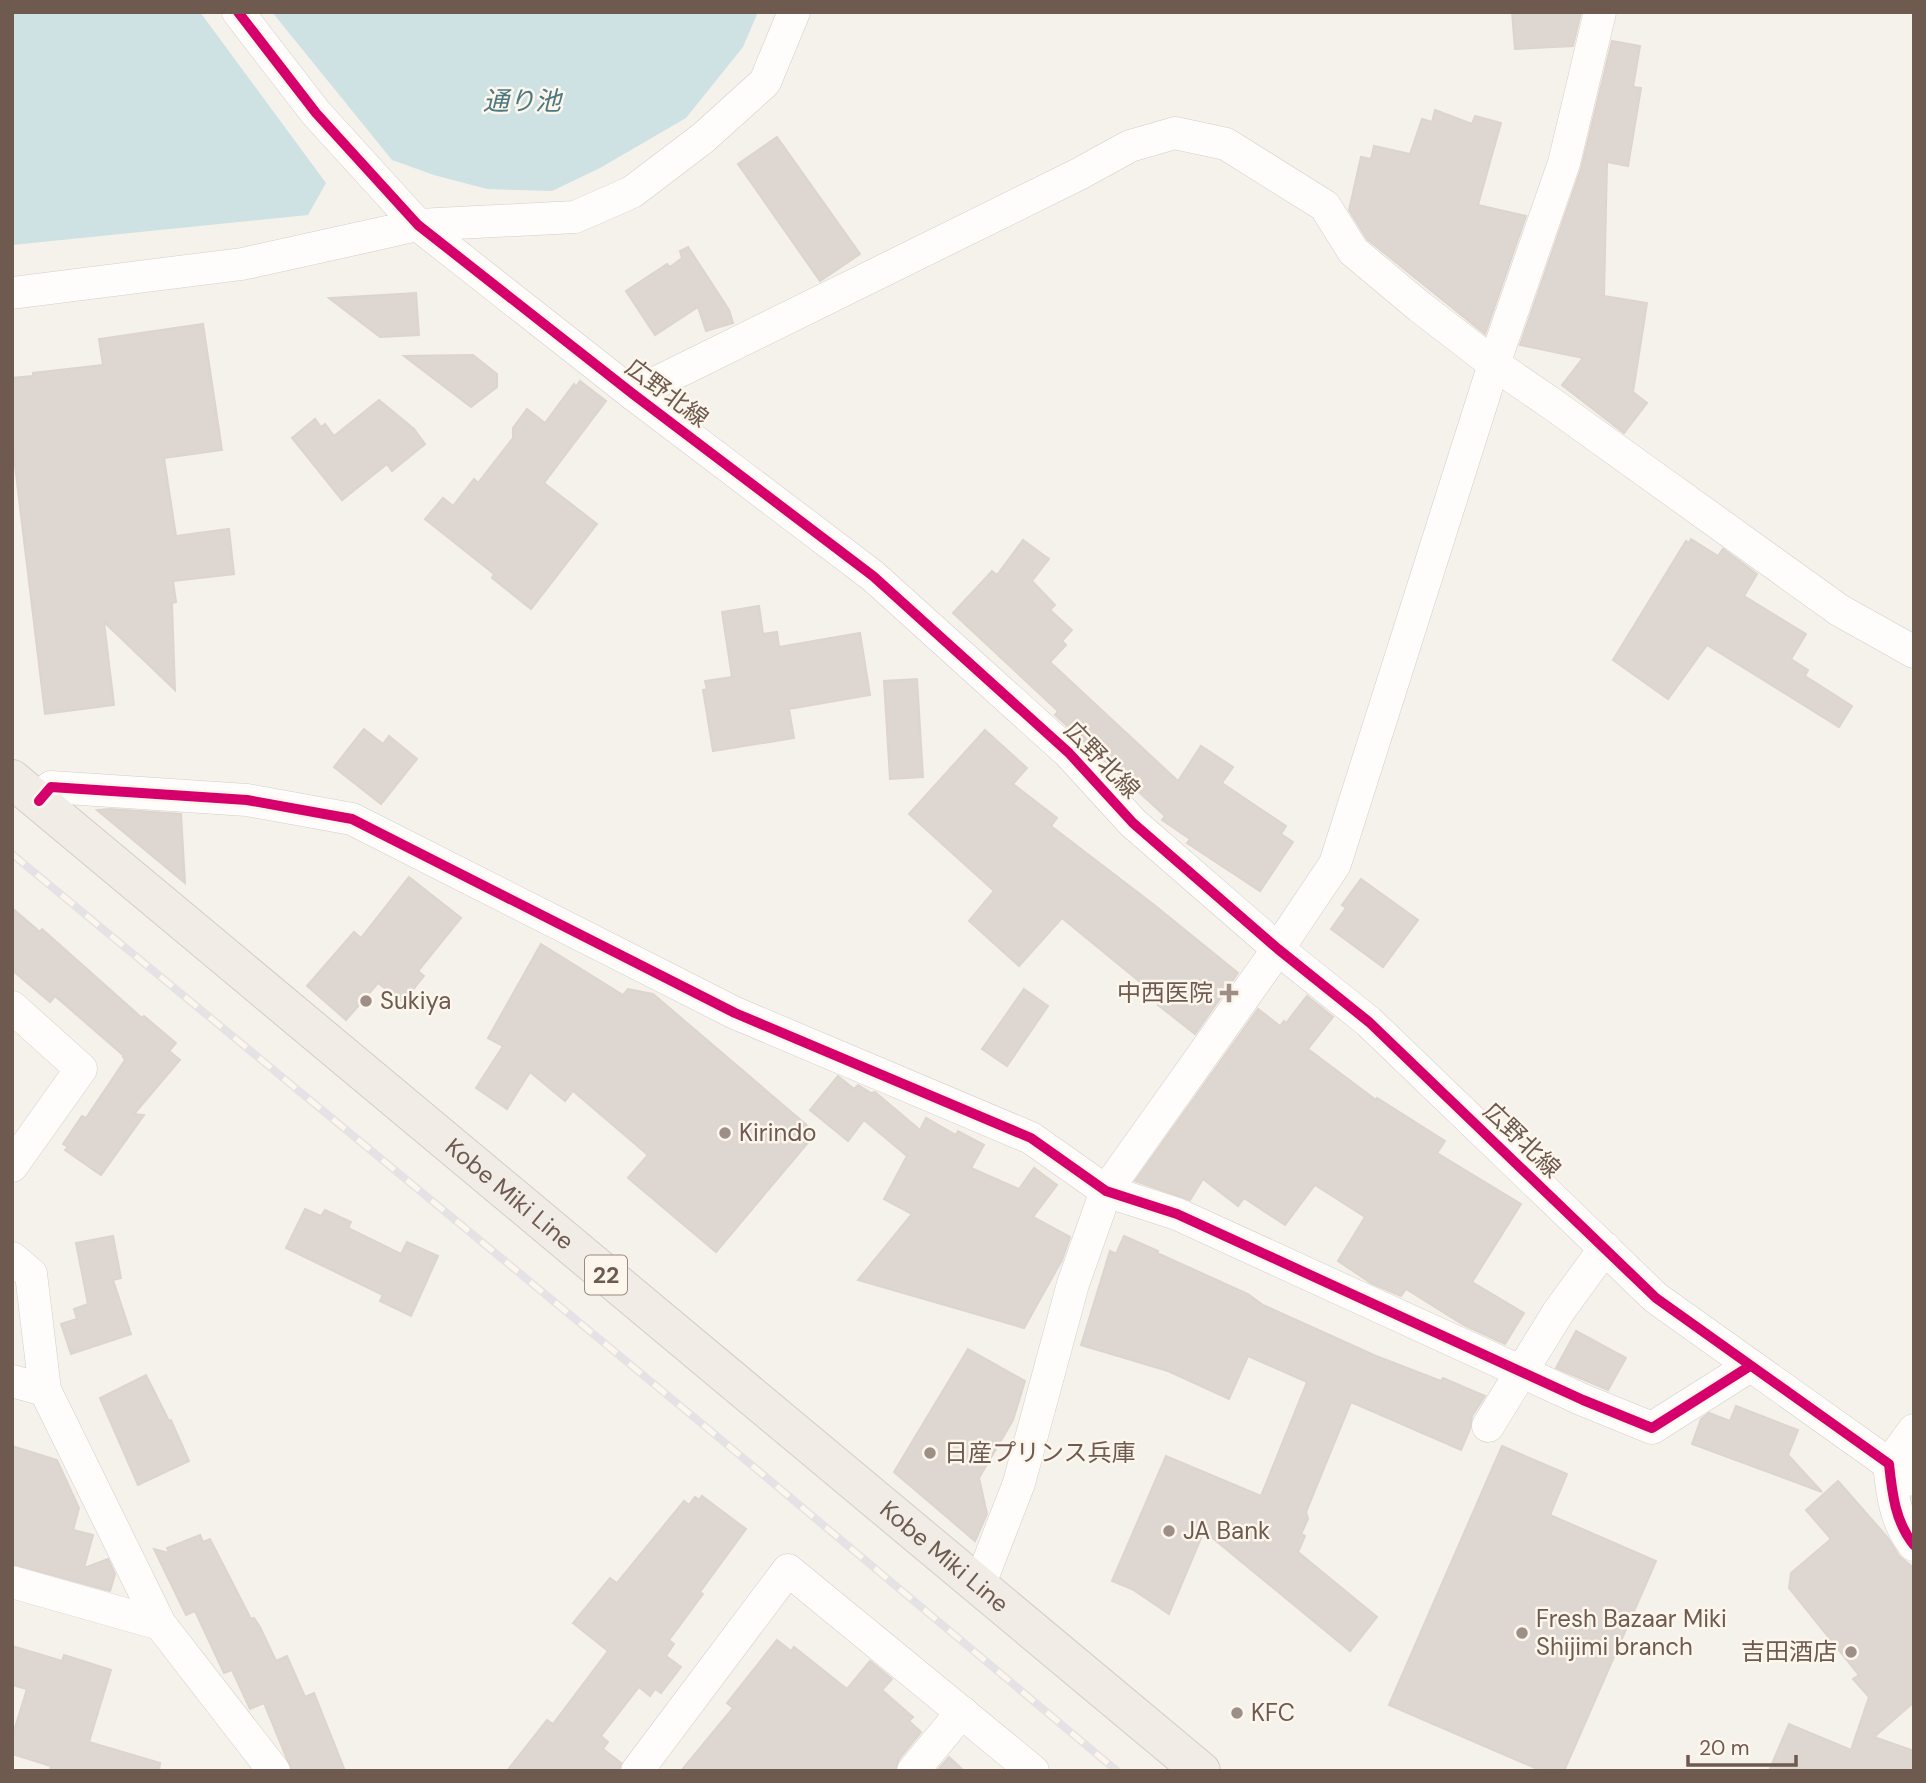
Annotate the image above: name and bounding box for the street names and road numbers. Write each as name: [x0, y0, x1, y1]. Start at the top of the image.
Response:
street label: 広野北線: [620, 351, 715, 434]
street label: 広野北線: [1058, 714, 1147, 805]
street label: 広野北線: [1477, 1095, 1568, 1184]
street label: Kobe Miki Line: [439, 1131, 581, 1256]
road number: 22: [585, 1256, 627, 1294]
street label: Kobe Miki Line: [874, 1494, 1015, 1619]

